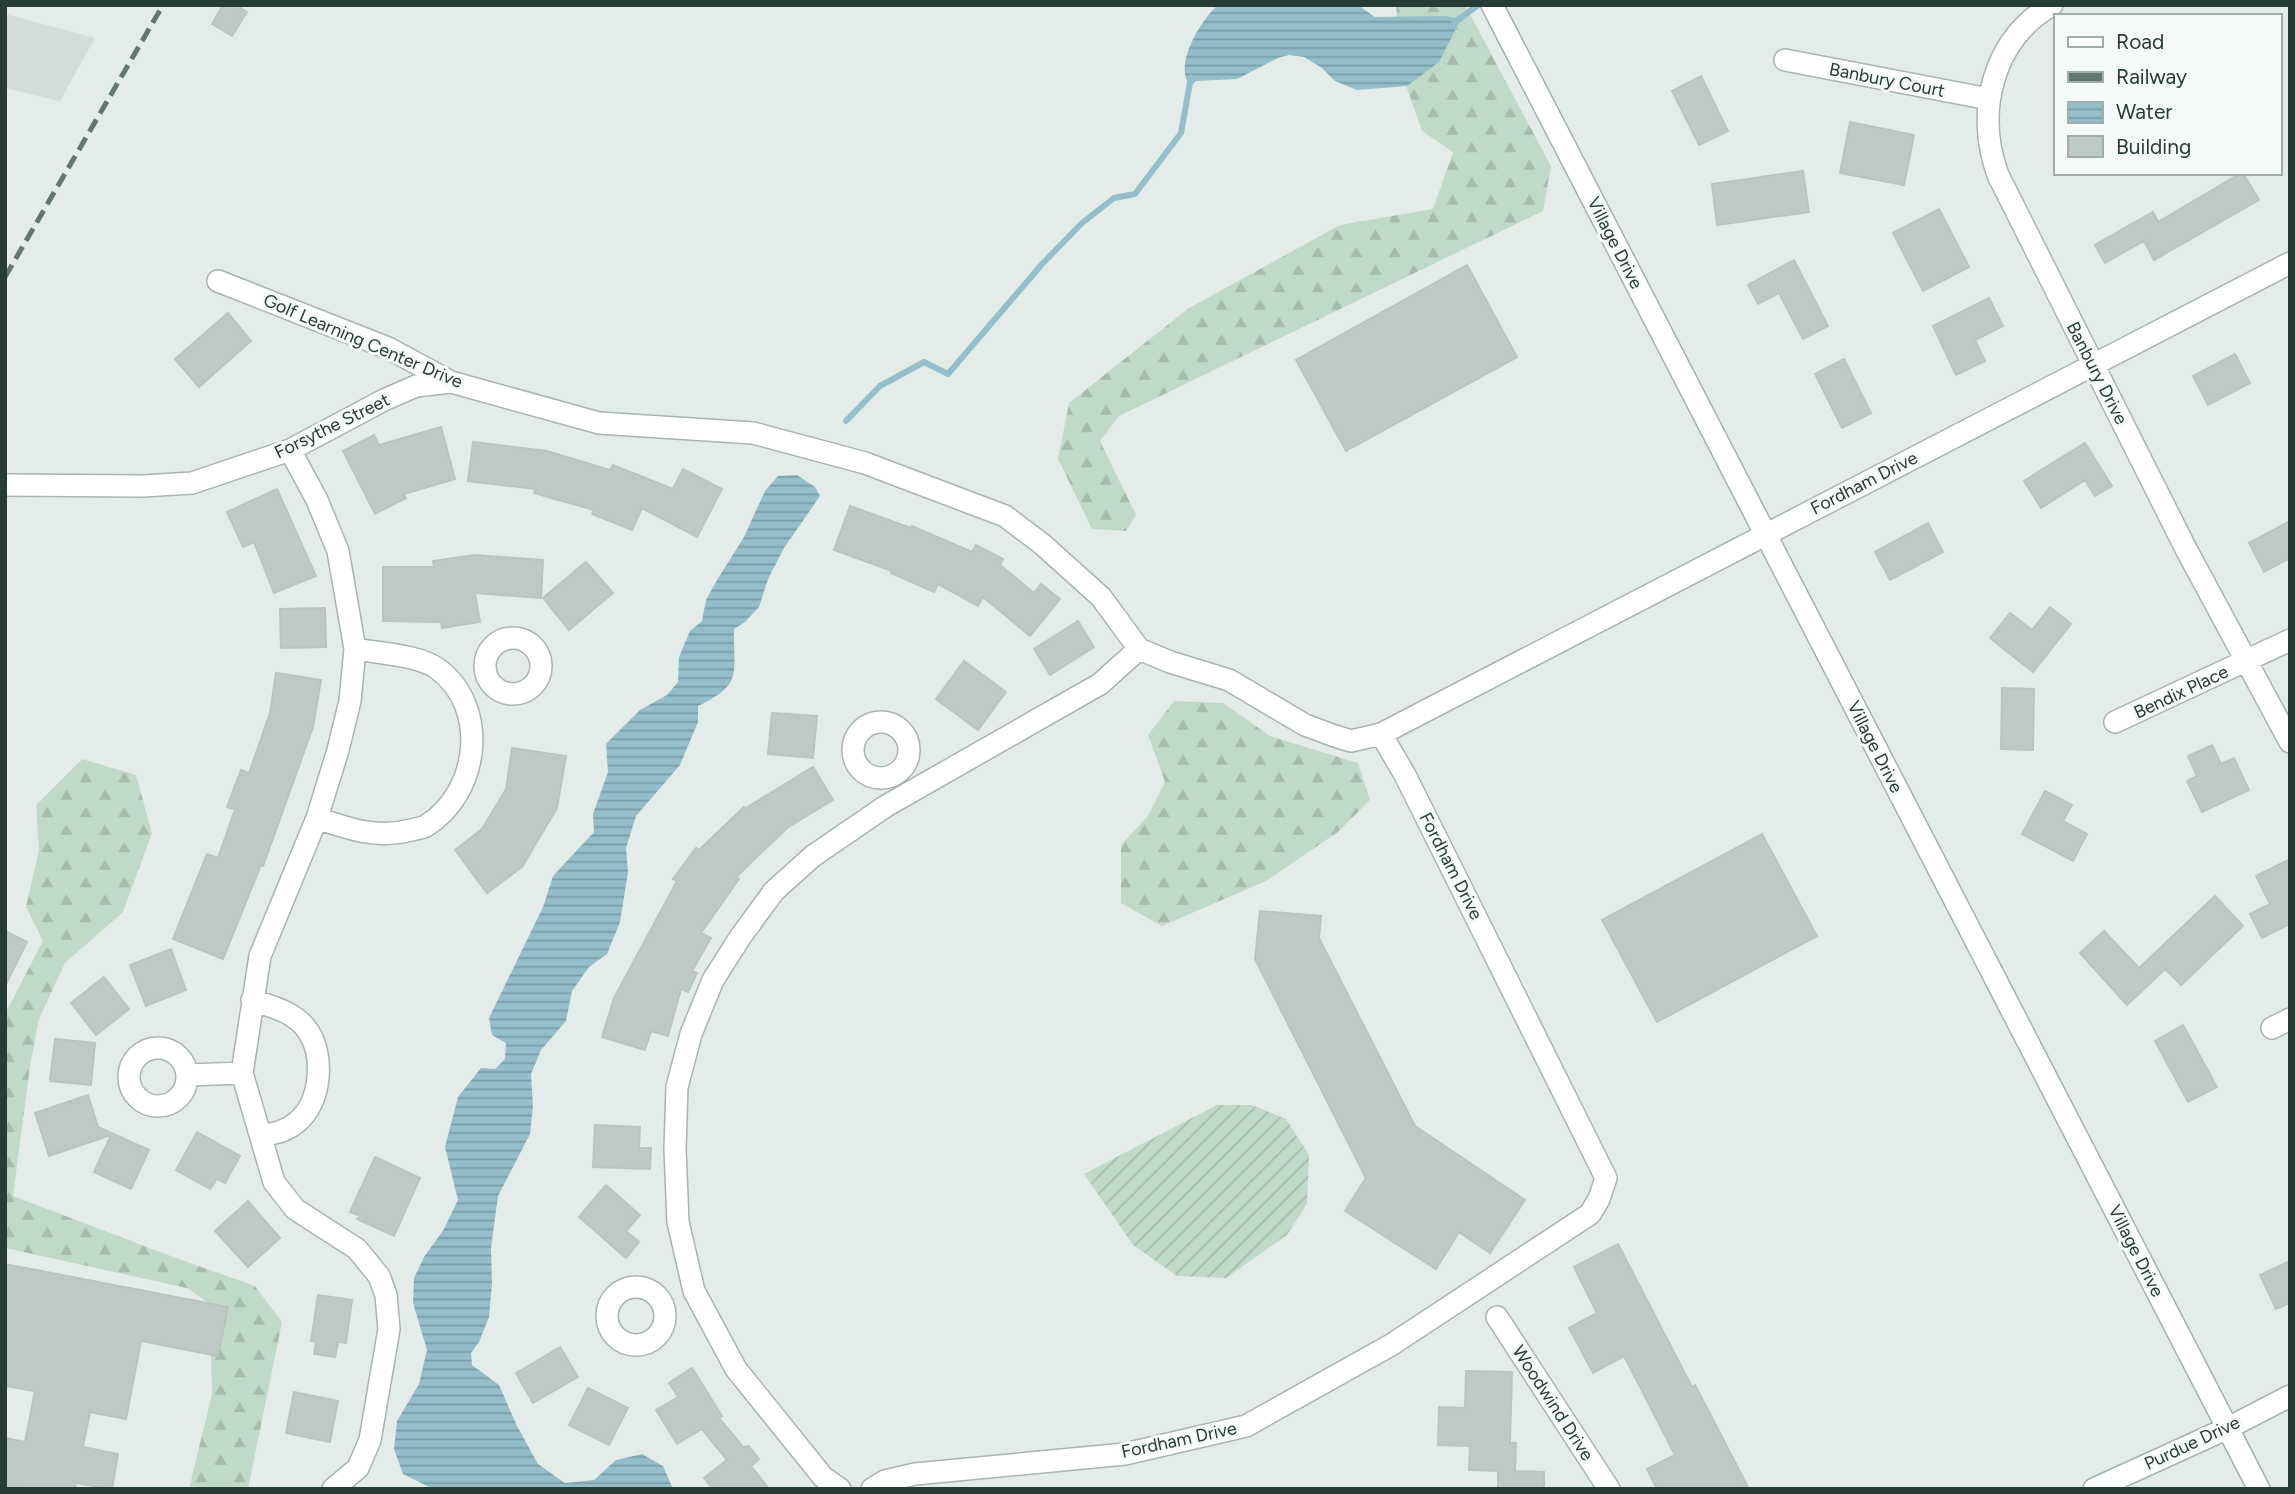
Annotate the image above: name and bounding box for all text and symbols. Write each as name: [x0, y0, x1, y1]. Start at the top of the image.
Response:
legend: [2054, 14, 2281, 175]
text: Road: [2116, 29, 2164, 54]
street label: Banbury Court: [1827, 58, 1947, 102]
text: Railway: [2116, 64, 2187, 89]
text: Water: [2116, 99, 2172, 124]
text: Building: [2116, 134, 2191, 159]
street label: Village Drive: [1582, 193, 1648, 293]
street label: Golf Learning Center Drive: [260, 289, 466, 393]
street label: Banbury Drive: [2062, 318, 2132, 428]
street label: Forsythe Street: [271, 389, 393, 463]
street label: Fordham Drive: [1807, 446, 1921, 519]
street label: Bendix Place: [2130, 660, 2232, 723]
street label: Village Drive: [1842, 697, 1908, 797]
street label: Fordham Drive: [1415, 809, 1488, 923]
street label: Village Drive: [2103, 1201, 2169, 1301]
street label: Woodwind Drive: [1508, 1341, 1599, 1465]
street label: Purdue Drive: [2141, 1411, 2243, 1475]
street label: Fordham Drive: [1119, 1417, 1239, 1463]

